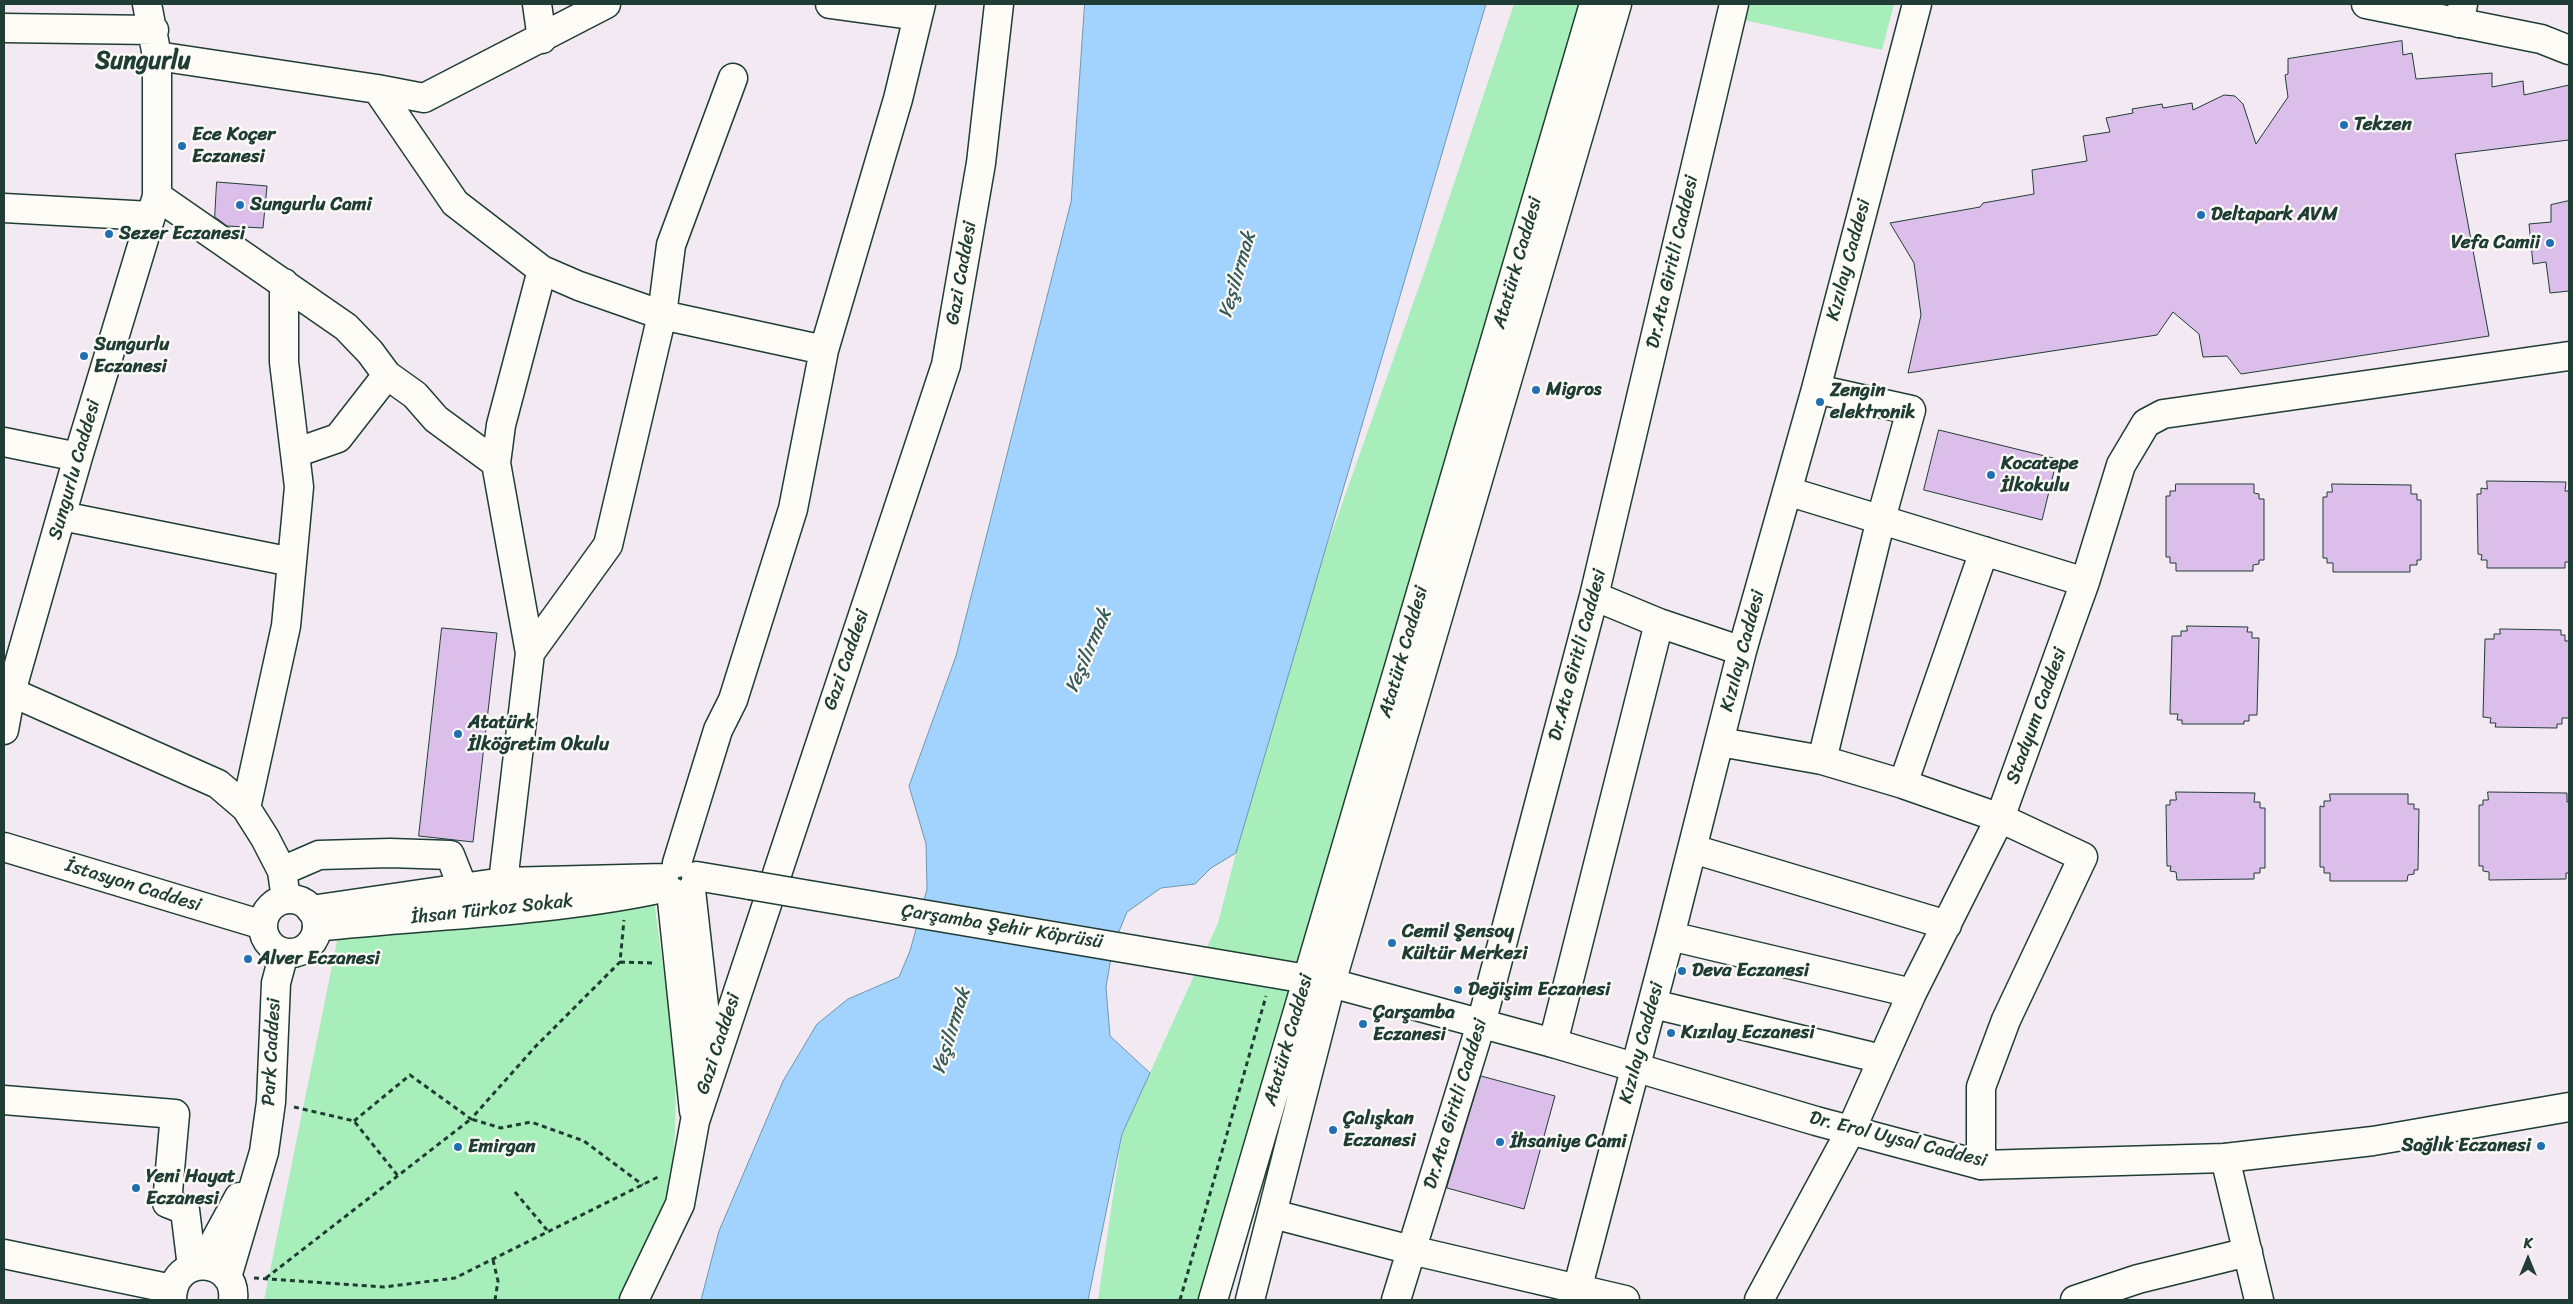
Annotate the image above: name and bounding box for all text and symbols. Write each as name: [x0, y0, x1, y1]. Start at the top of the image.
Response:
district label: Sungurlu: [95, 48, 191, 76]
place label: Tekzen: [2354, 114, 2412, 136]
marker: Tekzen: [2338, 119, 2350, 131]
place label: Ece Koçer Eczanesi: [192, 124, 275, 168]
marker: Ece Koçer Eczanesi: [176, 140, 188, 152]
street label: Dr.Ata Giritli Caddesi: [1642, 173, 1704, 351]
place label: Sungurlu Cami: [250, 194, 372, 216]
street label: Atatürk Caddesi: [1488, 195, 1548, 331]
street label: Kızılay Caddesi: [1822, 197, 1876, 323]
marker: Sungurlu Cami: [234, 199, 246, 211]
place label: Deltapark AVM: [2211, 204, 2338, 226]
marker: Deltapark AVM: [2195, 209, 2207, 221]
street label: Gazi Caddesi: [942, 219, 982, 327]
place label: Sezer Eczanesi: [119, 223, 245, 245]
marker: Sezer Eczanesi: [103, 228, 115, 240]
water label: Yeşilırmak: [1214, 229, 1262, 321]
place label: Vefa Camii: [2451, 232, 2540, 254]
marker: Vefa Camii: [2544, 237, 2556, 249]
place label: Sungurlu Eczanesi: [94, 334, 170, 378]
marker: Sungurlu Eczanesi: [78, 350, 90, 362]
place label: Migros: [1546, 379, 1602, 401]
place label: Zengin elektronik: [1830, 380, 1915, 424]
marker: Migros: [1530, 384, 1542, 396]
marker: Zengin elektronik: [1814, 396, 1826, 408]
street label: Sungurlu Caddesi: [44, 397, 106, 543]
place label: Kocatepe İlkokulu: [2001, 453, 2078, 497]
marker: Kocatepe İlkokulu: [1985, 469, 1997, 481]
street label: Dr.Ata Giritli Caddesi: [1544, 567, 1612, 743]
street label: Atatürk Caddesi: [1374, 584, 1434, 720]
street label: Kızılay Caddesi: [1716, 588, 1770, 714]
water label: Yeşilırmak: [1060, 605, 1118, 697]
street label: Gazi Caddesi: [819, 607, 875, 713]
street label: Stadyum Caddesi: [2002, 645, 2072, 787]
place label: Atatürk İlköğretim Okulu: [468, 712, 609, 756]
marker: Atatürk İlköğretim Okulu: [452, 728, 464, 740]
street label: İstasyon Caddesi: [62, 855, 204, 917]
street label: İhsan Türkoz Sokak: [410, 890, 574, 930]
street label: Çarşamba Şehir Köprüsü: [900, 900, 1104, 954]
place label: Cemil Şensoy Kültür Merkezi: [1402, 921, 1528, 965]
marker: Cemil Şensoy Kültür Merkezi: [1386, 937, 1398, 949]
place label: Alver Eczanesi: [258, 948, 380, 970]
marker: Alver Eczanesi: [242, 953, 254, 965]
place label: Deva Eczanesi: [1692, 960, 1809, 982]
marker: Deva Eczanesi: [1676, 965, 1688, 977]
street label: Atatürk Caddesi: [1259, 972, 1319, 1108]
place label: Değişim Eczanesi: [1468, 979, 1610, 1001]
street label: Kızılay Caddesi: [1615, 980, 1669, 1106]
marker: Değişim Eczanesi: [1452, 984, 1464, 996]
water label: Yeşilırmak: [927, 985, 977, 1077]
street label: Gazi Caddesi: [692, 991, 746, 1097]
street label: Park Caddesi: [258, 997, 286, 1107]
place label: Çarşamba Eczanesi: [1373, 1002, 1455, 1046]
street label: Dr.Ata Giritli Caddesi: [1419, 1016, 1493, 1192]
marker: Çarşamba Eczanesi: [1357, 1018, 1369, 1030]
place label: Kızılay Eczanesi: [1681, 1022, 1814, 1044]
marker: Kızılay Eczanesi: [1665, 1027, 1677, 1039]
street label: Dr. Erol Uysal Caddesi: [1807, 1107, 1989, 1173]
place label: Çalışkan Eczanesi: [1343, 1108, 1416, 1152]
marker: Çalışkan Eczanesi: [1327, 1124, 1339, 1136]
place label: İhsaniye Cami: [1510, 1131, 1627, 1153]
place label: Sağlık Eczanesi: [2402, 1135, 2531, 1157]
place label: Emirgan: [468, 1136, 536, 1158]
marker: İhsaniye Cami: [1494, 1136, 1506, 1148]
marker: Sağlık Eczanesi: [2535, 1140, 2547, 1152]
marker: Emirgan: [452, 1141, 464, 1153]
place label: Yeni Hayat Eczanesi: [146, 1166, 235, 1210]
marker: Yeni Hayat Eczanesi: [130, 1182, 142, 1194]
text: K: [2524, 1231, 2532, 1256]
north arrow: [2503, 1234, 2553, 1284]

